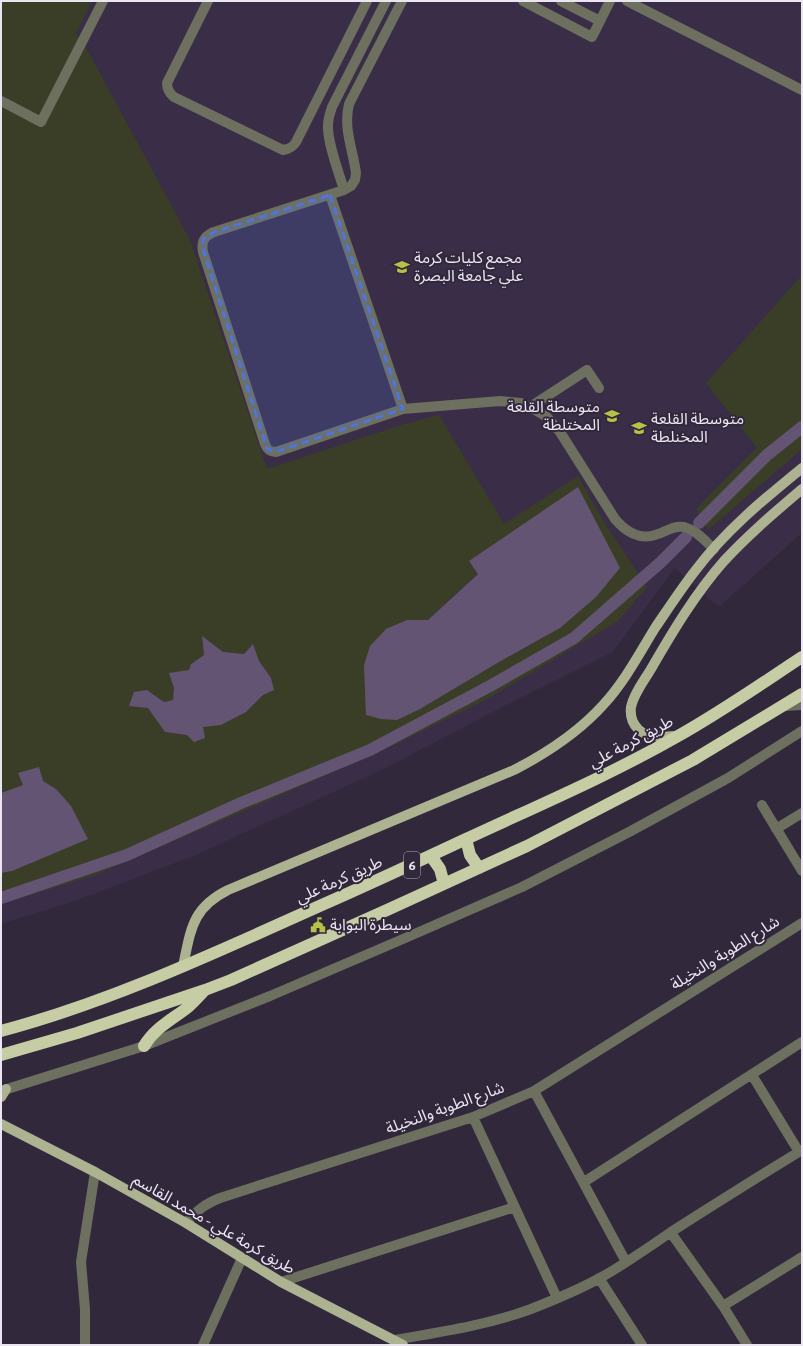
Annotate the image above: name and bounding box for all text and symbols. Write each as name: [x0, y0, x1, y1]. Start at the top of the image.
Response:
place label: مجمع كليات كرمة علي جامعة البصرة: [414, 250, 523, 288]
school or university icon: مجمع كليات كرمة علي جامعة البصرة: [393, 258, 411, 276]
place label: متوسطة القلعة المختلطة: [507, 399, 600, 433]
school or university icon: متوسطة القلعة المختلطة: [603, 407, 621, 425]
place label: متوسطة القلعة المخنلطة: [651, 411, 744, 445]
school or university icon: متوسطة القلعة المخنلطة: [630, 419, 648, 437]
street label: طريق كرمة علي: [586, 713, 678, 774]
road number: 6: [404, 852, 420, 878]
street label: طريق كرمة علي: [293, 854, 386, 910]
street label: شارع الطوبة والنخيلة: [668, 913, 784, 996]
public building icon: سيطرة البوابة: [309, 916, 327, 934]
place label: سيطرة البوابة: [330, 917, 412, 934]
street label: شارع الطوبة والنخيلة: [384, 1079, 508, 1141]
street label: طريق كرمة علي - محمد القاسم: [128, 1171, 298, 1280]

